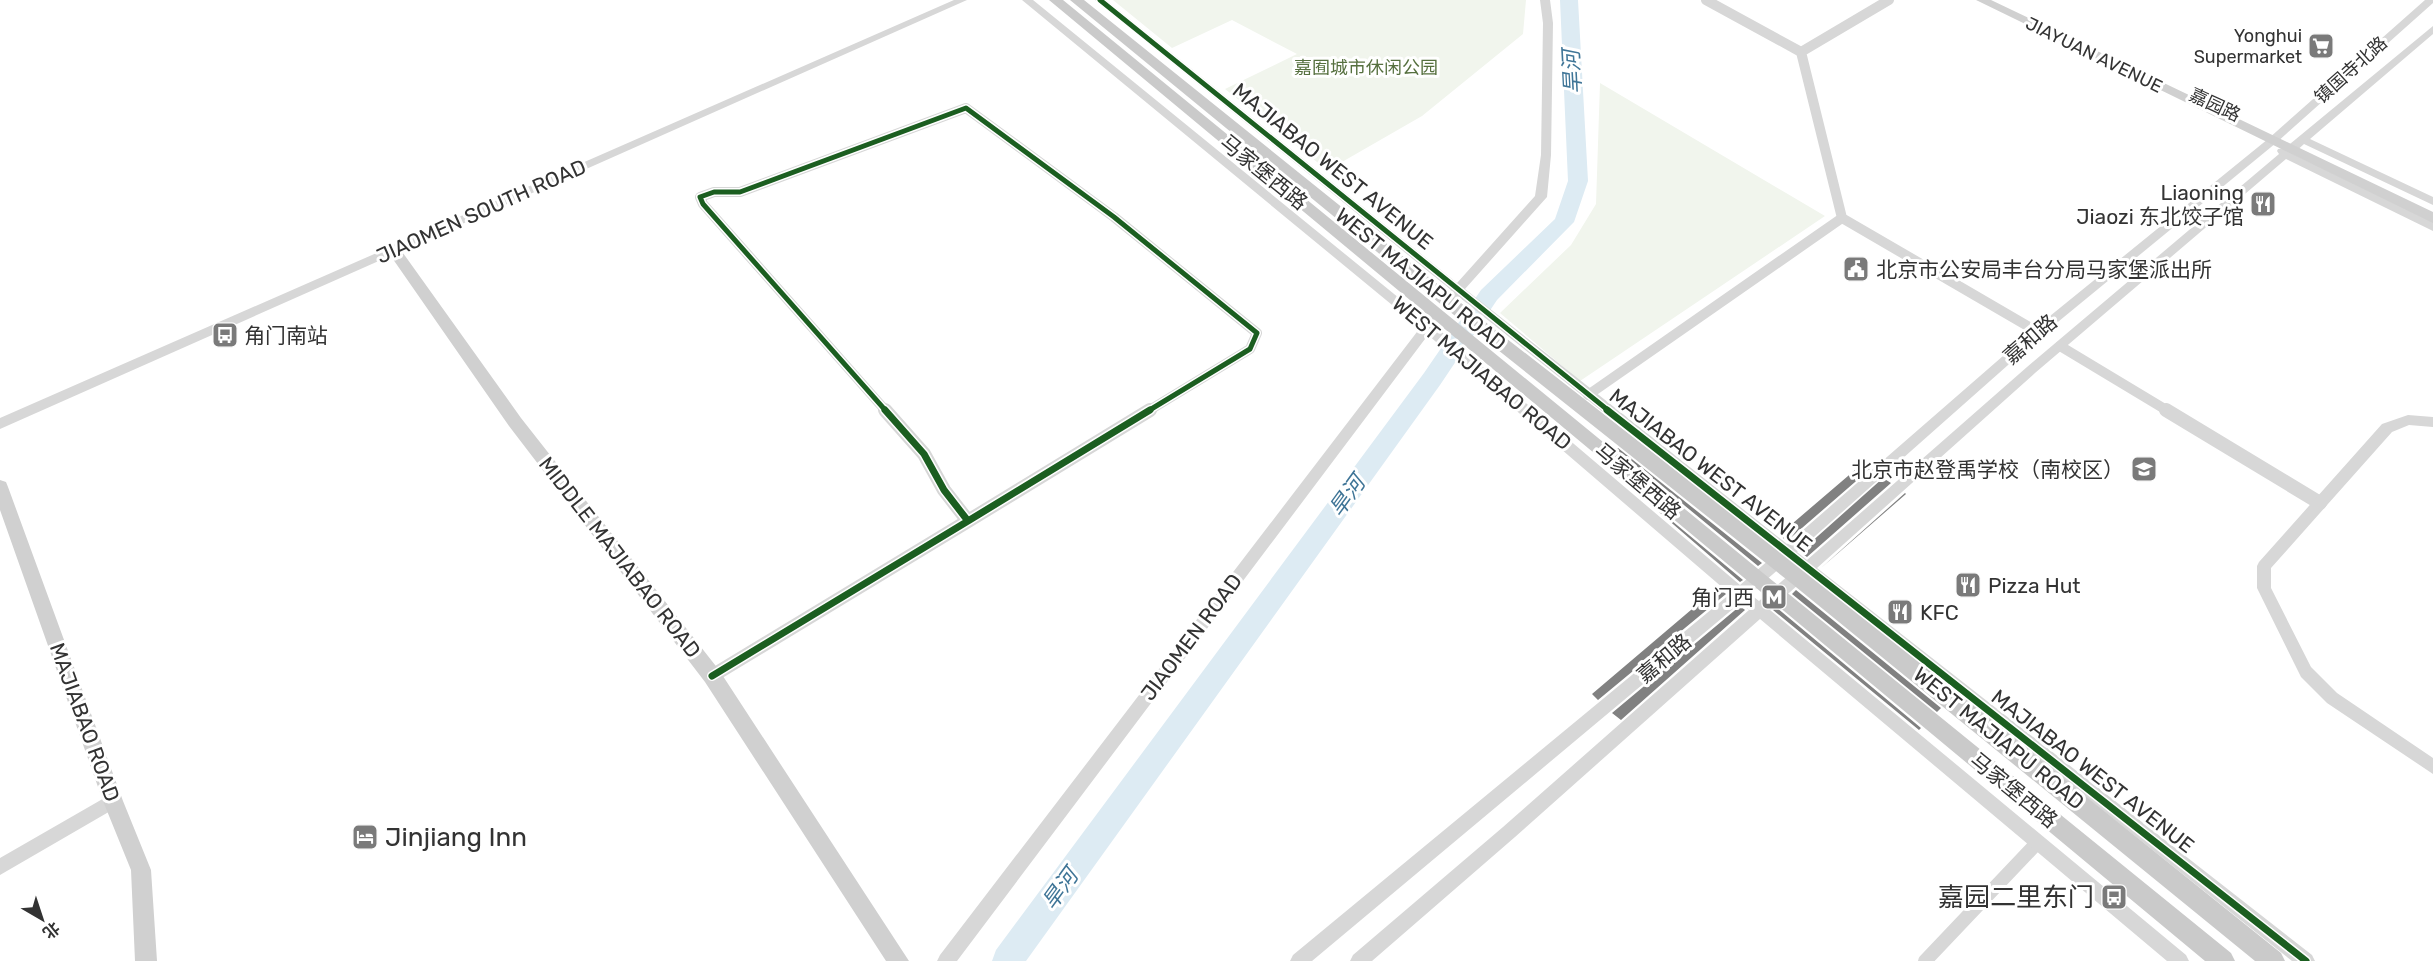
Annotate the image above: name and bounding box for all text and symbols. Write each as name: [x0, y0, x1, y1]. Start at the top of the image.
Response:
street label: JIAYUAN AVENUE: [2022, 12, 2166, 98]
place label: Yonghui Supermarket: [2194, 25, 2302, 68]
supermarket icon: Yonghui Supermarket: [2306, 31, 2336, 61]
street label: 镇国寺北路: [2310, 32, 2392, 108]
water label: 旱河: [1557, 45, 1587, 95]
park label: 嘉囿城市休闲公园: [1294, 57, 1438, 79]
street label: MAJIABAO WEST AVENUE: [1228, 77, 1438, 255]
street label: 嘉园路: [2186, 84, 2244, 126]
street label: 马家堡西路: [1215, 129, 1313, 215]
street label: JIAOMEN SOUTH ROAD: [372, 153, 590, 269]
place label: Liaoning Jiaozi 东北饺子馆: [2076, 180, 2244, 229]
restaurant icon: Liaoning Jiaozi 东北饺子馆: [2248, 189, 2278, 219]
street label: WEST MAJIAPU ROAD: [1331, 202, 1511, 356]
public building icon: 北京市公安局丰台分局马家堡派出所: [1841, 254, 1871, 284]
place label: 北京市公安局丰台分局马家堡派出所: [1876, 257, 2212, 282]
street label: WEST MAJIABAO ROAD: [1387, 291, 1577, 455]
street label: 嘉和路: [1998, 309, 2062, 369]
bus stop icon: 角门南站: [210, 320, 240, 350]
place label: 角门南站: [244, 323, 328, 348]
street label: MAJIABAO WEST AVENUE: [1605, 383, 1817, 557]
street label: 马家堡西路: [1590, 438, 1686, 524]
street label: MIDDLE MAJIABAO ROAD: [534, 452, 706, 662]
school or university icon: 北京市赵登禹学校（南校区）: [2129, 454, 2159, 484]
place label: 北京市赵登禹学校（南校区）: [1851, 457, 2124, 482]
water label: 旱河: [1323, 467, 1373, 522]
street label: JIAOMEN ROAD: [1135, 569, 1247, 705]
restaurant icon: Pizza Hut: [1953, 570, 1983, 600]
place label: Pizza Hut: [1988, 573, 2081, 598]
metro station icon: 角门西: [1759, 582, 1789, 612]
place label: 角门西: [1691, 585, 1754, 610]
restaurant icon: KFC: [1885, 597, 1915, 627]
place label: KFC: [1920, 600, 1959, 625]
street label: 嘉和路: [1632, 628, 1696, 688]
street label: MAJIABAO ROAD: [45, 639, 125, 805]
street label: WEST MAJIAPU ROAD: [1909, 661, 2089, 815]
street label: MAJIABAO WEST AVENUE: [1987, 684, 2199, 858]
street label: 马家堡西路: [1965, 747, 2063, 833]
hotel icon: Jinjiang Inn: [350, 822, 380, 852]
place label: Jinjiang Inn: [385, 822, 527, 853]
water label: 旱河: [1036, 860, 1086, 915]
place label: 嘉园二里东门: [1938, 882, 2094, 913]
bus stop icon: 嘉园二里东门: [2099, 882, 2129, 912]
north arrow: [12, 889, 72, 949]
text: 北: [39, 918, 63, 943]

